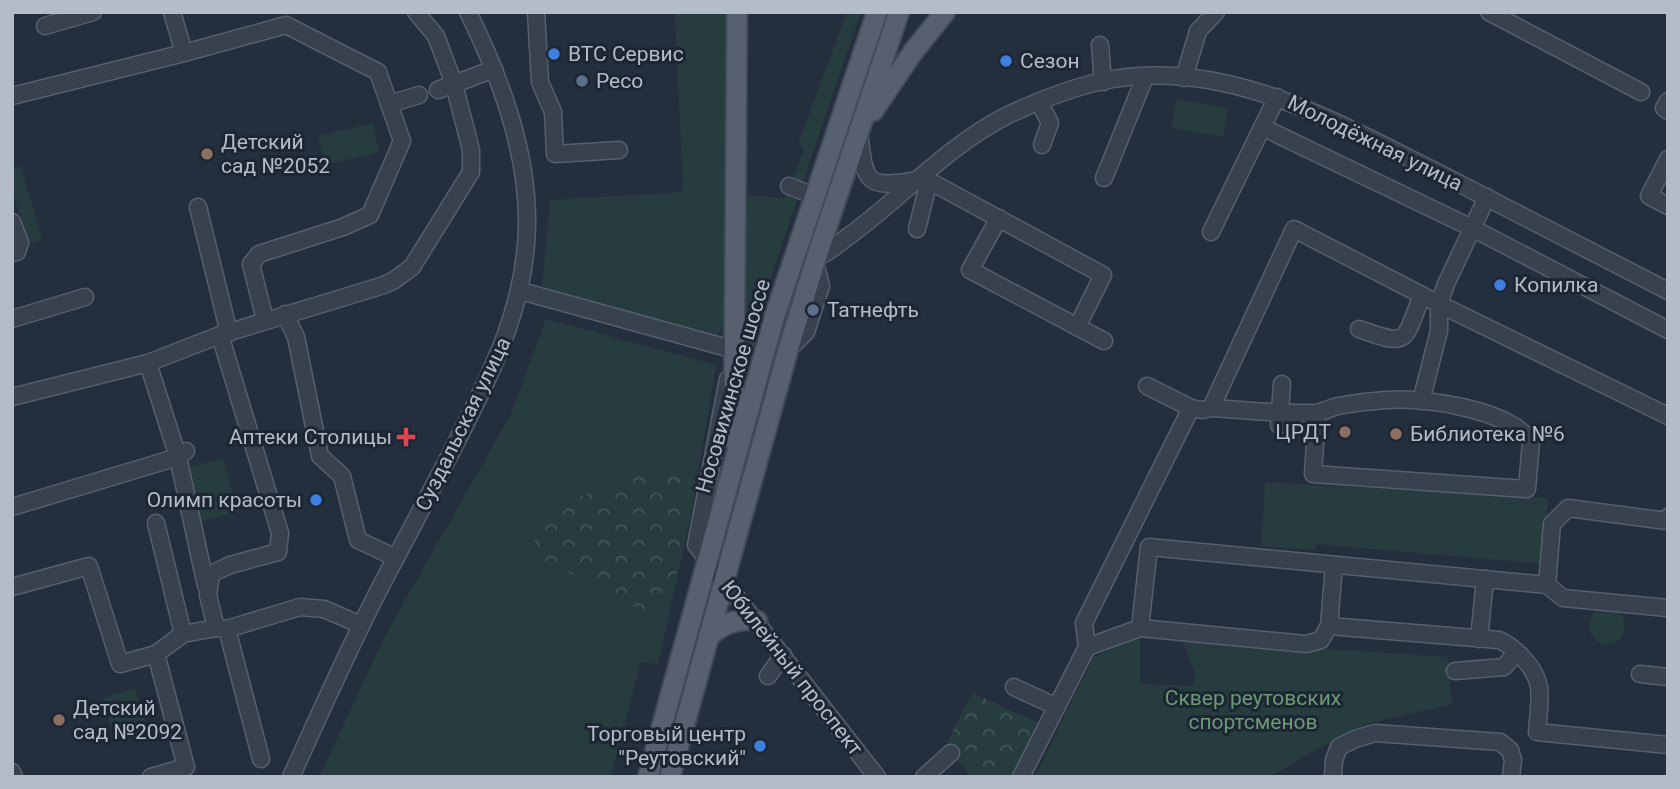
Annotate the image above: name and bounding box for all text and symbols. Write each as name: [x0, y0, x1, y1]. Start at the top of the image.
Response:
place label: ВТС Сервис: [568, 42, 684, 66]
marker: ВТС Сервис: [546, 46, 562, 62]
place label: Сезон: [1020, 49, 1080, 73]
marker: Сезон: [998, 53, 1014, 69]
place label: Ресо: [596, 69, 643, 93]
marker: Ресо: [574, 73, 590, 89]
street label: Молодёжная улица: [1284, 90, 1466, 196]
place label: Детский сад №2052: [221, 130, 330, 178]
marker: Детский сад №2052: [199, 146, 215, 162]
place label: Копилка: [1514, 273, 1598, 297]
street label: Носовихинское шоссе: [691, 276, 775, 496]
marker: Копилка: [1492, 277, 1508, 293]
place label: Татнефть: [827, 298, 919, 322]
marker: Татнефть: [805, 302, 821, 318]
street label: Суздальская улица: [411, 333, 515, 515]
place label: ЦРДТ: [1275, 420, 1331, 444]
place label: Библиотека №6: [1410, 422, 1565, 446]
marker: ЦРДТ: [1337, 424, 1353, 440]
place label: Аптеки Столицы: [229, 425, 392, 449]
marker: Библиотека №6: [1388, 426, 1404, 442]
marker: Аптеки Столицы: [398, 429, 414, 445]
place label: Олимп красоты: [147, 488, 302, 512]
marker: Олимп красоты: [308, 492, 324, 508]
street label: Юбилейный проспект: [716, 576, 868, 760]
park label: Сквер реутовских спортсменов: [1165, 686, 1341, 734]
place label: Детский сад №2092: [73, 696, 182, 744]
marker: Детский сад №2092: [51, 712, 67, 728]
place label: Торговый центр "Реутовский": [587, 722, 746, 770]
marker: Торговый центр "Реутовский": [752, 738, 768, 754]

